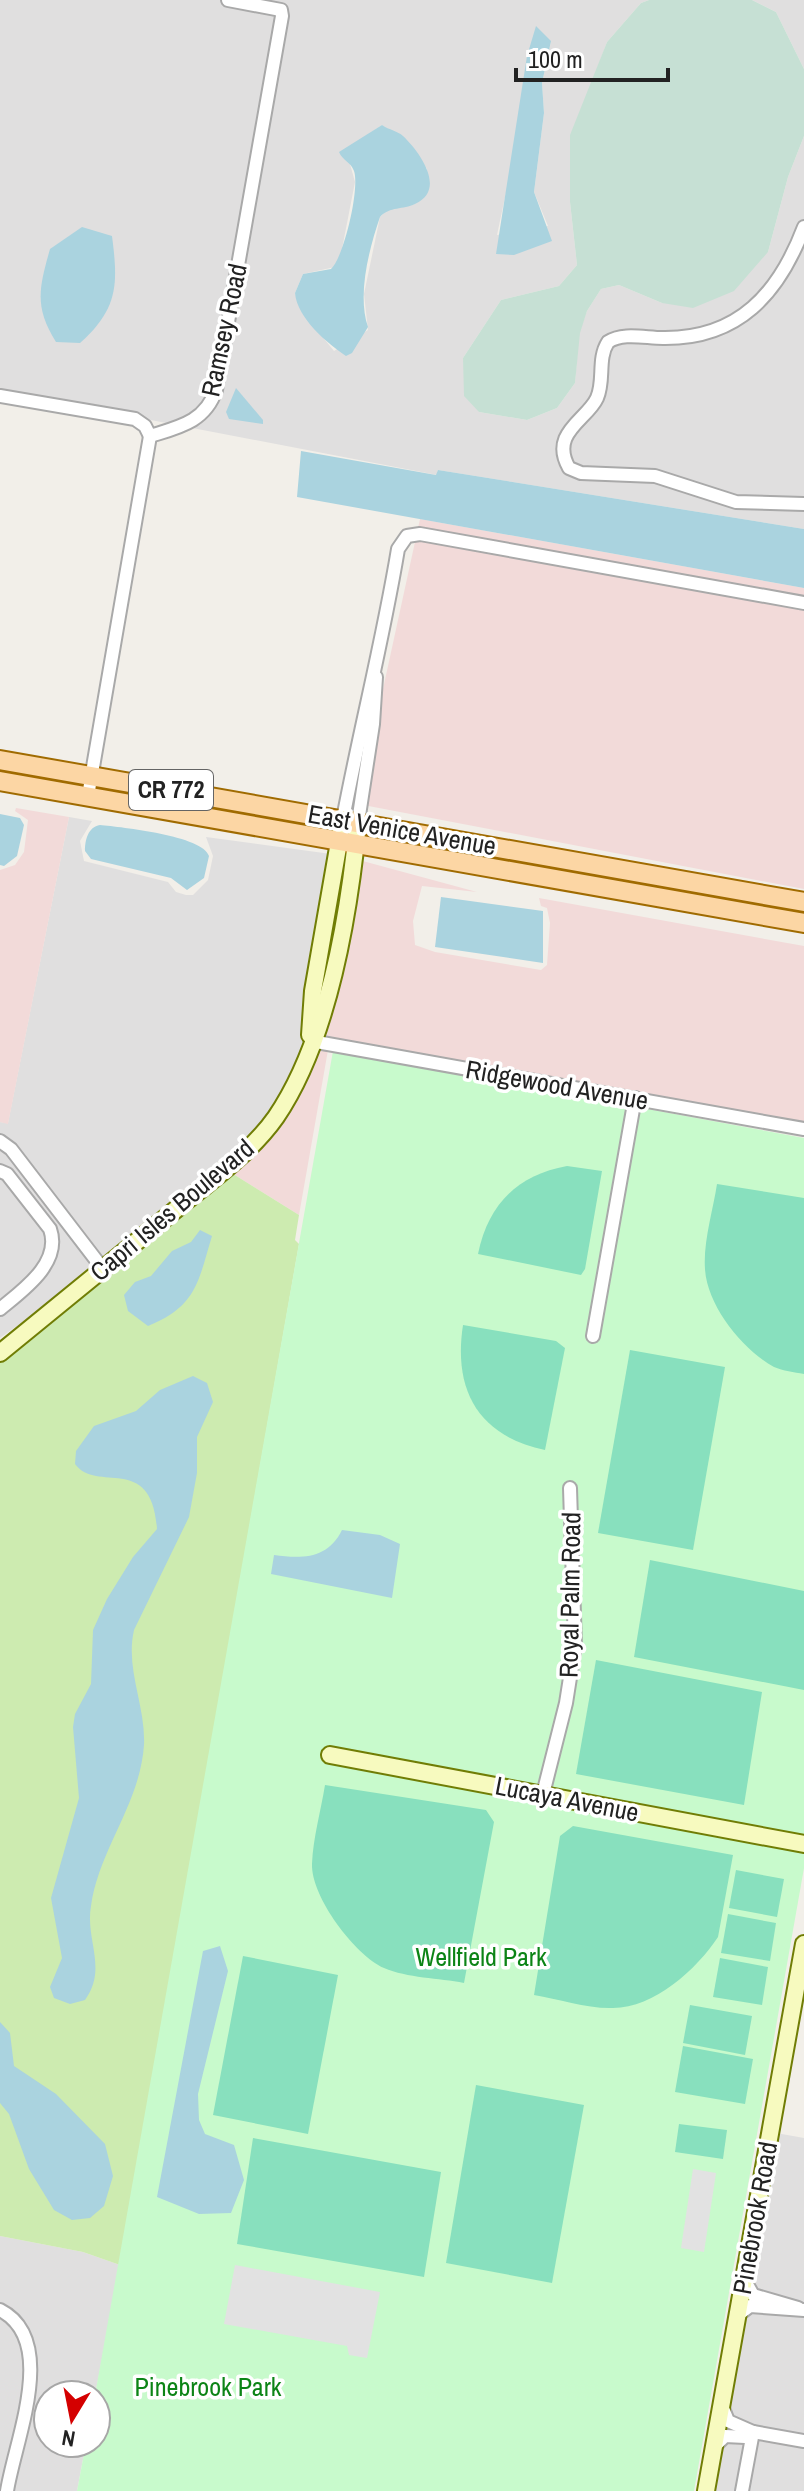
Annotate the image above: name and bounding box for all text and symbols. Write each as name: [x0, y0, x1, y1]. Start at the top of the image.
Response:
scale bar: [516, 32, 668, 82]
text: 100 m: [528, 43, 583, 75]
street label: Ramsey Road: [192, 260, 255, 400]
road number: CR 772: [129, 770, 213, 810]
street label: East Venice Avenue: [305, 796, 499, 863]
street label: Ridgewood Avenue: [463, 1051, 651, 1118]
street label: Capri Isles Boulevard: [82, 1131, 261, 1289]
street label: Royal Palm Road: [551, 1512, 588, 1678]
street label: Lucaya Avenue: [492, 1767, 642, 1830]
park label: Wellfield Park: [415, 1939, 547, 1974]
street label: Pinebrook Road: [724, 2139, 785, 2297]
park label: Pinebrook Park: [135, 2369, 282, 2404]
north arrow: [32, 2379, 112, 2459]
text: N: [60, 2423, 78, 2455]

